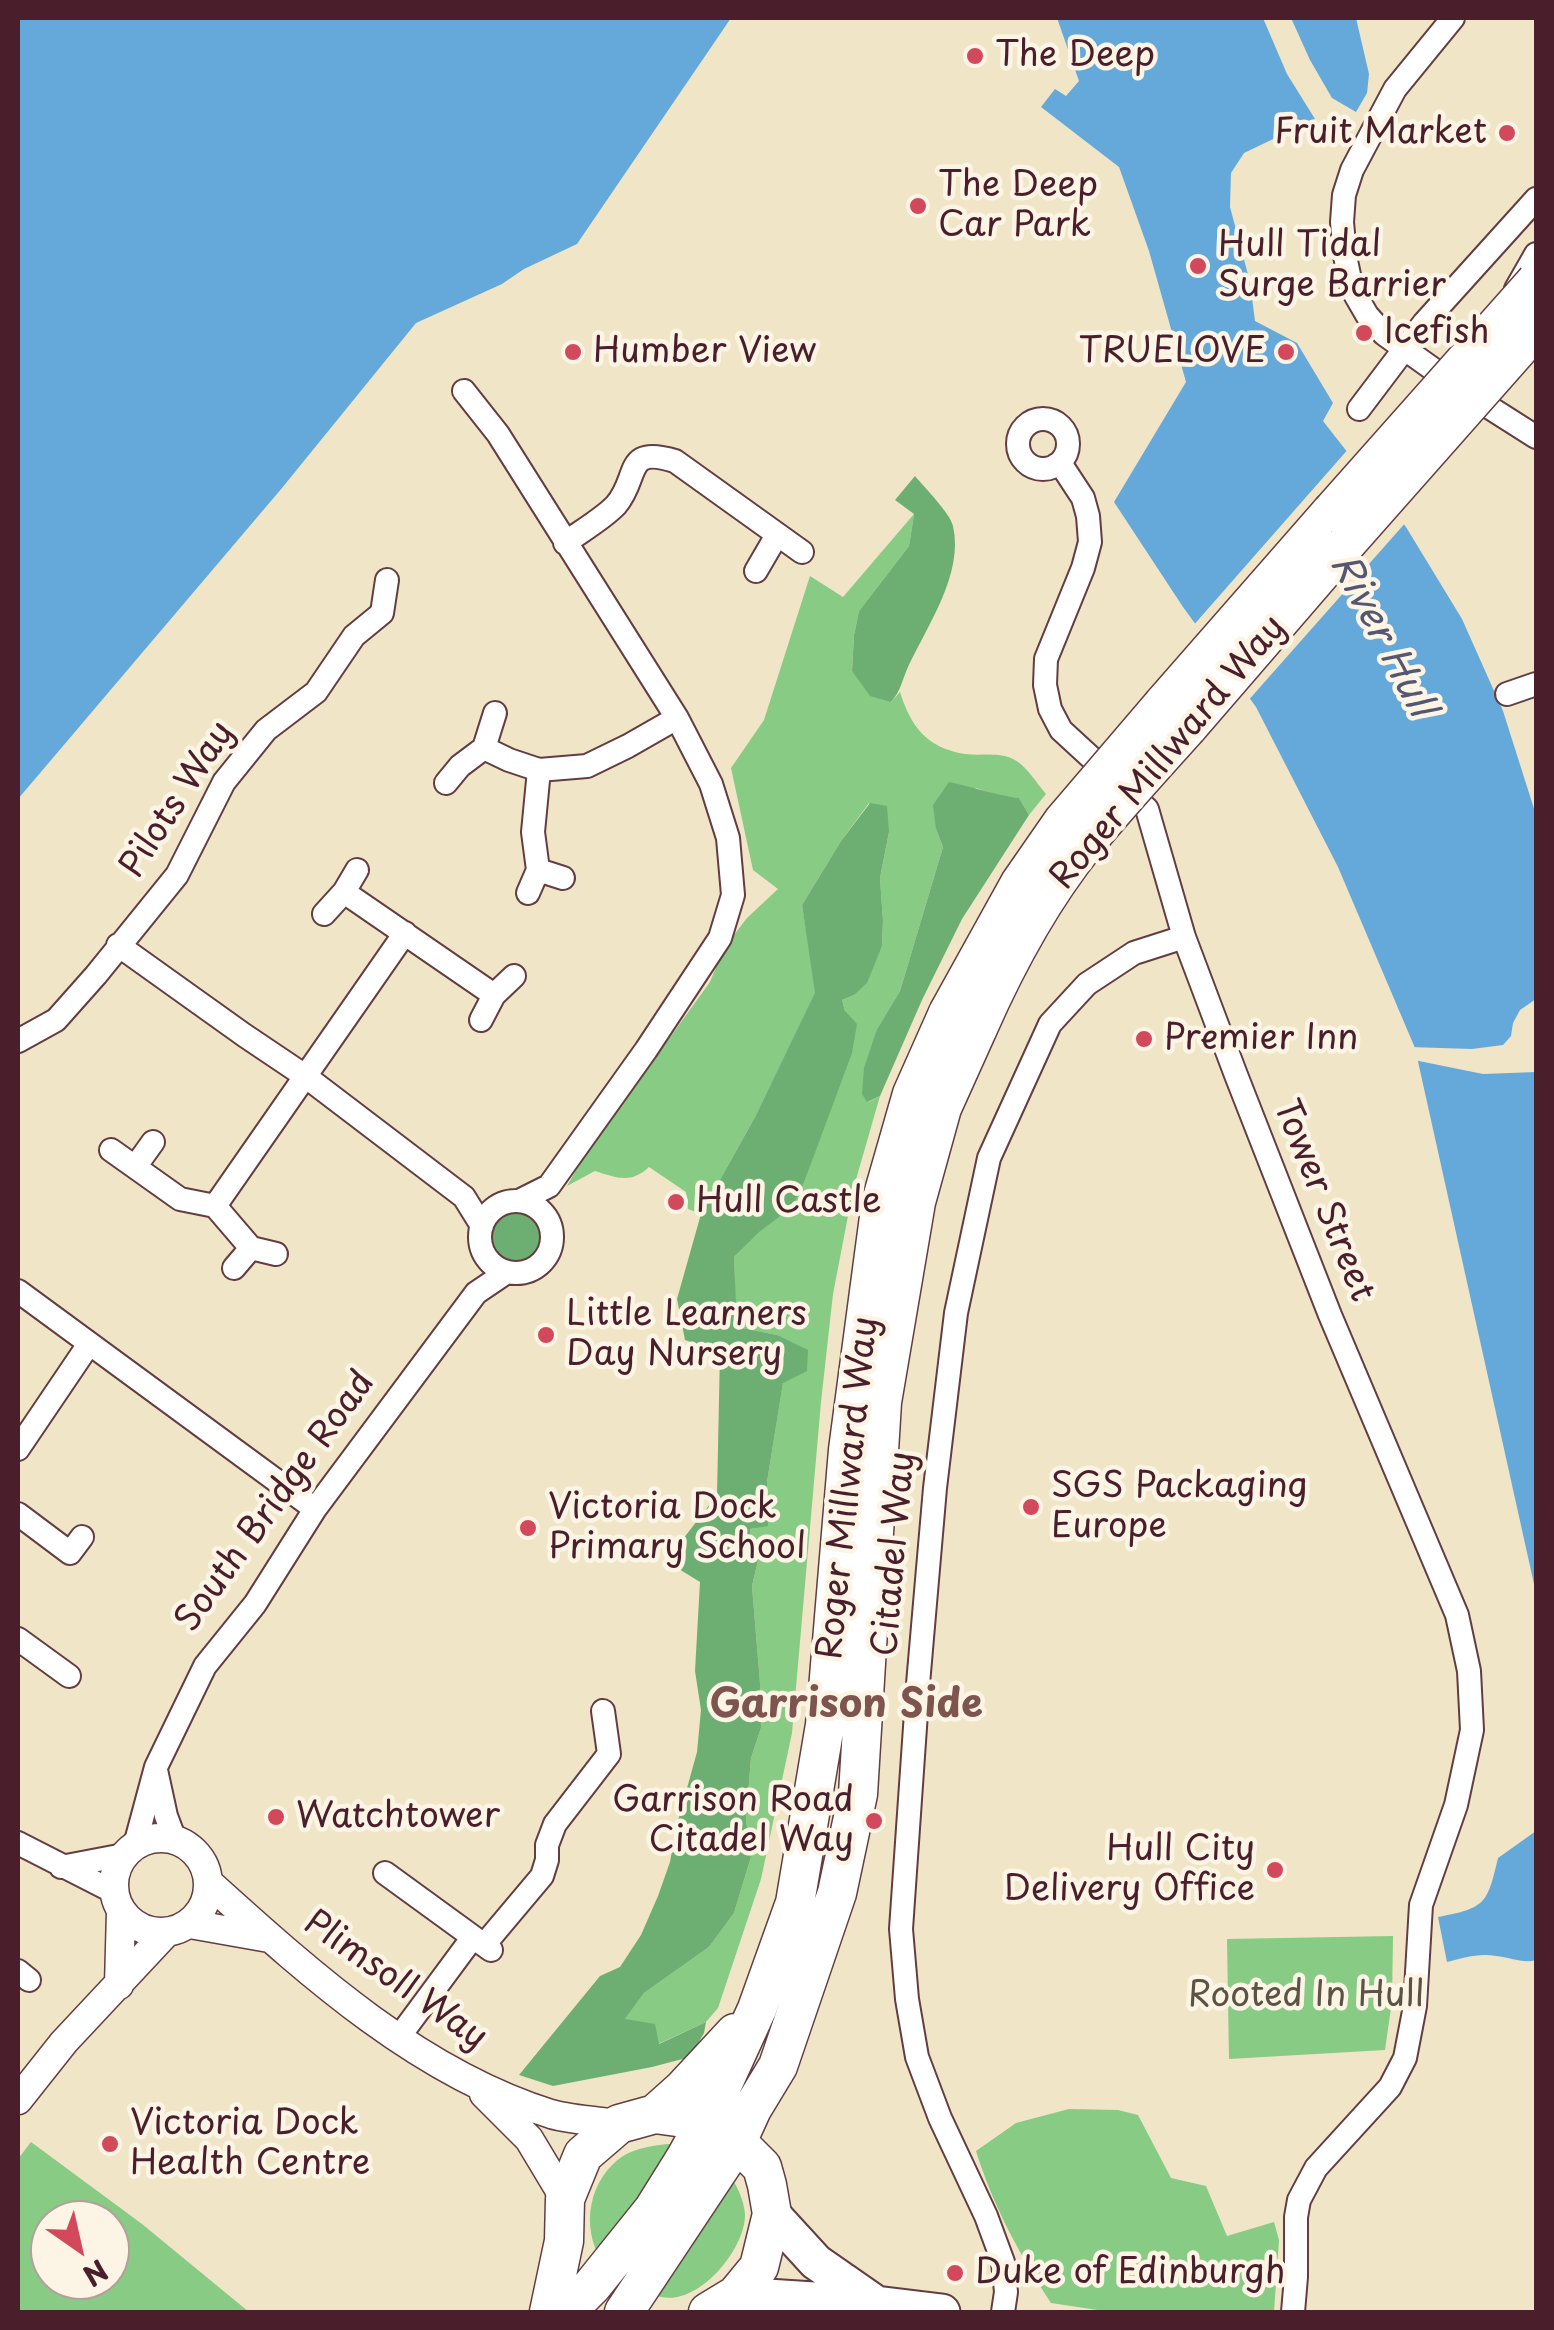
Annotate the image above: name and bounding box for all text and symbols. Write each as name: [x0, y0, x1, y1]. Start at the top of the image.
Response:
place label: The Deep: [995, 35, 1155, 77]
marker: The Deep: [964, 45, 986, 67]
place label: Fruit Market: [1274, 112, 1487, 154]
marker: Fruit Market: [1496, 122, 1518, 144]
place label: The Deep Car Park: [938, 165, 1098, 247]
marker: The Deep Car Park: [907, 195, 929, 217]
place label: Hull Tidal Surge Barrier: [1218, 225, 1446, 307]
marker: Hull Tidal Surge Barrier: [1187, 255, 1209, 277]
place label: Icefish: [1384, 312, 1490, 354]
marker: Icefish: [1353, 322, 1375, 344]
place label: Humber View: [593, 331, 816, 373]
place label: TRUELOVE: [1078, 331, 1266, 373]
marker: Humber View: [562, 341, 584, 363]
marker: TRUELOVE: [1275, 341, 1297, 363]
water label: River Hull: [1319, 547, 1443, 725]
street label: Roger Millward Way: [1042, 608, 1296, 898]
street label: Pilots Way: [112, 714, 244, 886]
place label: Premier Inn: [1164, 1018, 1358, 1060]
marker: Premier Inn: [1133, 1028, 1155, 1050]
street label: Tower Street: [1263, 1094, 1383, 1308]
place label: Hull Castle: [696, 1181, 882, 1223]
marker: Hull Castle: [665, 1191, 687, 1213]
place label: Little Learners Day Nursery: [566, 1294, 807, 1376]
street label: Roger Millward Way: [810, 1315, 888, 1661]
marker: Little Learners Day Nursery: [535, 1324, 557, 1346]
street label: South Bridge Road: [167, 1364, 385, 1640]
street label: Citadel Way: [865, 1450, 925, 1658]
place label: SGS Packaging Europe: [1051, 1466, 1308, 1548]
place label: Victoria Dock Primary School: [548, 1487, 806, 1569]
marker: SGS Packaging Europe: [1020, 1496, 1042, 1518]
marker: Victoria Dock Primary School: [517, 1517, 539, 1539]
district label: Garrison Side: [709, 1682, 983, 1730]
place label: Garrison Road Citadel Way: [612, 1780, 854, 1862]
place label: Watchtower: [296, 1796, 500, 1838]
marker: Watchtower: [265, 1806, 287, 1828]
marker: Garrison Road Citadel Way: [863, 1810, 885, 1832]
place label: Hull City Delivery Office: [1004, 1829, 1255, 1911]
marker: Hull City Delivery Office: [1264, 1859, 1286, 1881]
street label: Plimsoll Way: [295, 1902, 495, 2060]
park label: Rooted In Hull: [1188, 1975, 1424, 2017]
place label: Victoria Dock Health Centre: [130, 2103, 370, 2185]
marker: Victoria Dock Health Centre: [99, 2133, 121, 2155]
north arrow: [30, 2200, 130, 2300]
text: N: [75, 2250, 117, 2298]
place label: Duke of Edinburgh: [975, 2252, 1286, 2294]
marker: Duke of Edinburgh: [944, 2262, 966, 2284]

